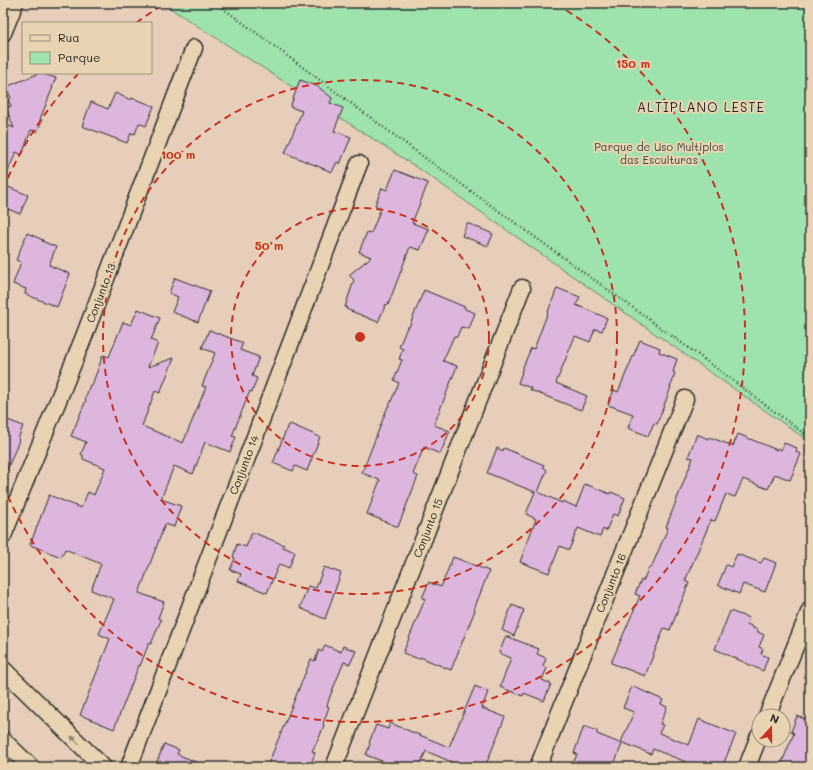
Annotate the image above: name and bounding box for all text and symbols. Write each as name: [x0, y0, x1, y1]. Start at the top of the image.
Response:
legend: [22, 22, 152, 74]
text: Rua: [58, 29, 80, 45]
text: Parque: [58, 49, 101, 65]
text: 150 m: [616, 55, 650, 71]
district label: ALTIPLANO LESTE: [637, 98, 765, 115]
park label: Parque de Uso Multiplos das Esculturas: [594, 139, 724, 167]
text: 100 m: [161, 146, 195, 162]
text: 50 m: [255, 237, 283, 253]
street label: Conjunto 13: [82, 260, 119, 325]
centre of rings: [353, 330, 367, 344]
street label: Conjunto 14: [225, 432, 262, 497]
street label: Conjunto 15: [409, 496, 446, 560]
street label: Conjunto 16: [592, 551, 629, 615]
north arrow: [751, 708, 791, 748]
text: N: [768, 710, 781, 727]
one-way arrow: [70, 735, 80, 745]

